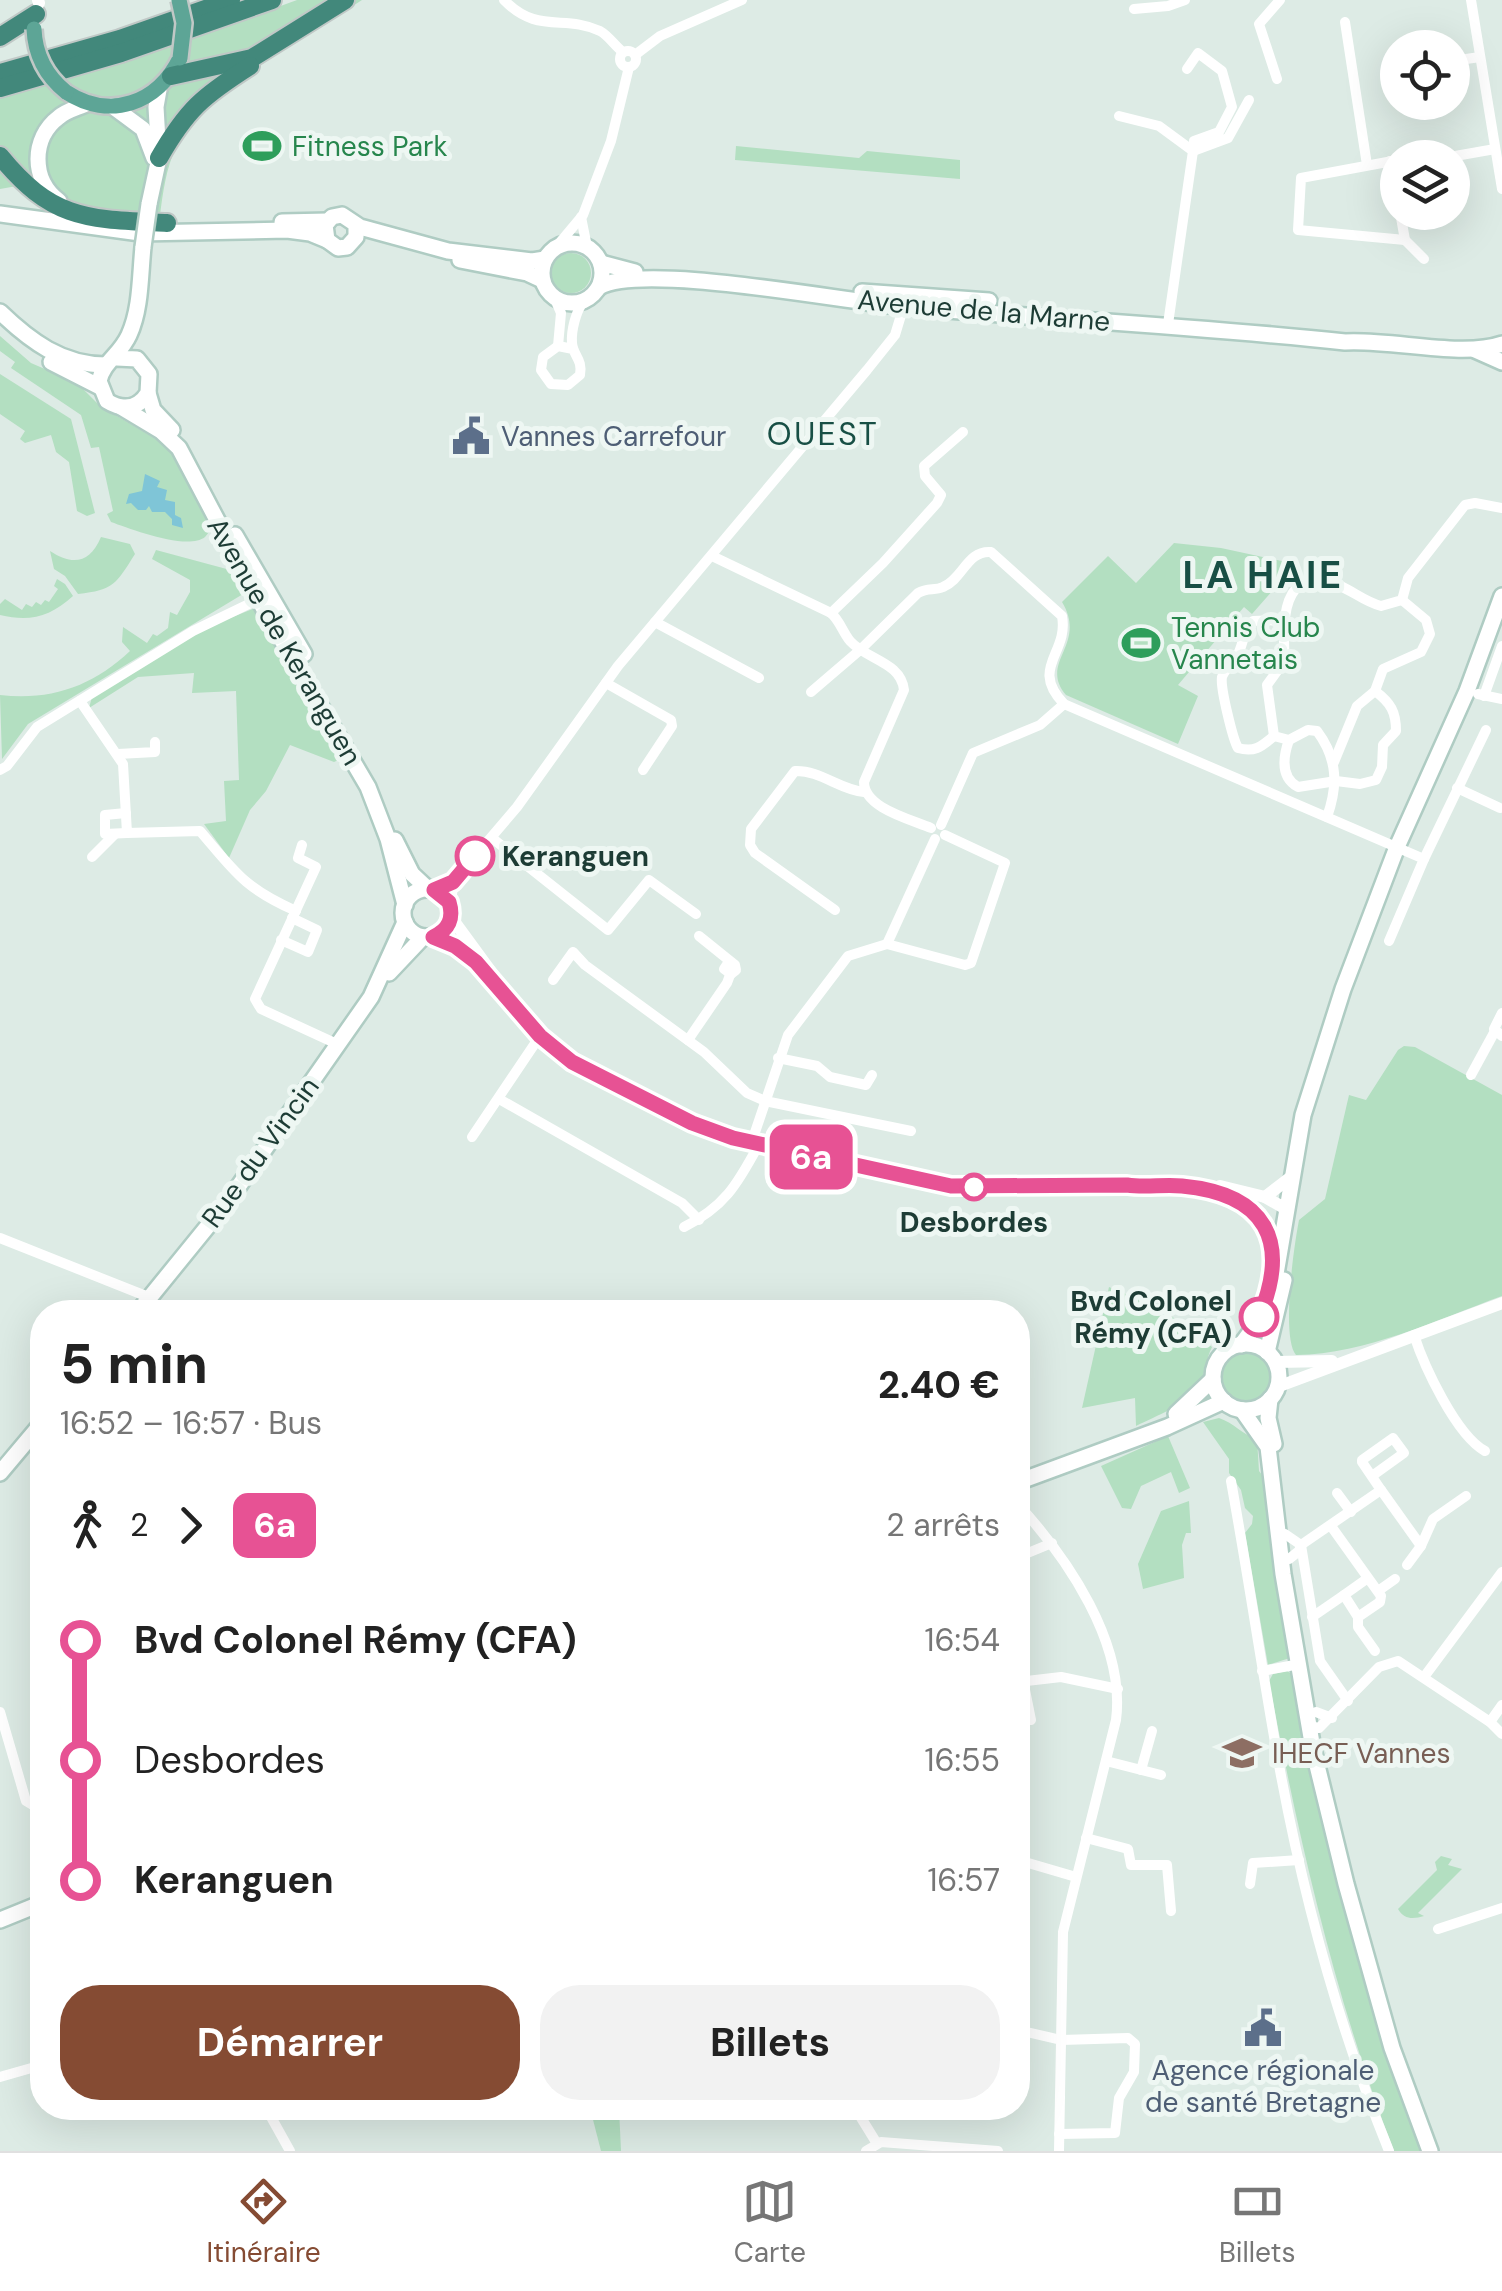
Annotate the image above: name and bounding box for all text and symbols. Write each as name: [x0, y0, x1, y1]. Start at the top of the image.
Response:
map controls: [1380, 30, 1470, 230]
button: locate: [1380, 30, 1470, 120]
sports icon: Fitness Park: [241, 125, 283, 167]
place label: Fitness Park: [292, 128, 448, 165]
button: layers: [1380, 140, 1470, 230]
street label: Avenue de la Marne: [856, 281, 1112, 340]
district label: OUEST: [767, 413, 879, 455]
public building icon: Vannes Carrefour: [450, 415, 492, 457]
place label: Vannes Carrefour: [501, 418, 726, 455]
street label: Avenue de Keranguen: [199, 511, 371, 772]
district label: LA HAIE: [1182, 550, 1344, 600]
place label: Tennis Club Vannetais: [1171, 609, 1320, 678]
sports icon: Tennis Club Vannetais: [1120, 622, 1162, 664]
marker: Keranguen: [456, 837, 494, 875]
place label: Keranguen: [502, 838, 649, 875]
street label: Rue du Vincin: [193, 1070, 328, 1235]
line badge: 6a: [766, 1124, 856, 1190]
text: 6a: [790, 1134, 832, 1180]
marker: Desbordes: [961, 1174, 987, 1200]
place label: Desbordes: [900, 1204, 1048, 1241]
place label: Bvd Colonel Rémy (CFA): [1070, 1283, 1232, 1352]
marker: Bvd Colonel Rémy (CFA): [1240, 1298, 1278, 1336]
text: 5 min: [60, 1328, 208, 1400]
text: 2.40 €: [878, 1360, 1000, 1410]
text: 16:52 – 16:57 · Bus: [60, 1402, 322, 1444]
icon: walk: [60, 1498, 115, 1553]
icon: forward: [163, 1498, 218, 1553]
text: 6a: [253, 1502, 296, 1548]
text: 2: [130, 1504, 148, 1546]
text: 2 arrêts: [886, 1504, 1000, 1546]
text: Bvd Colonel Rémy (CFA): [134, 1615, 577, 1665]
text: 16:54: [925, 1619, 1000, 1661]
school or university icon: IHECF Vannes: [1221, 1732, 1263, 1774]
text: Desbordes: [134, 1735, 325, 1785]
place label: IHECF Vannes: [1272, 1735, 1450, 1772]
text: 16:55: [924, 1739, 1000, 1781]
text: Keranguen: [134, 1855, 334, 1905]
text: 16:57: [927, 1859, 1000, 1901]
button: Démarrer: [60, 1985, 520, 2100]
button: Billets: [540, 1985, 1000, 2100]
public building icon: Agence régionale de santé Bretagne: [1242, 2007, 1284, 2049]
place label: Agence régionale de santé Bretagne: [1145, 2052, 1381, 2121]
tab: Itinéraire: [206, 2174, 321, 2271]
tab: Carte: [734, 2174, 806, 2271]
tab: Billets: [1219, 2174, 1295, 2271]

